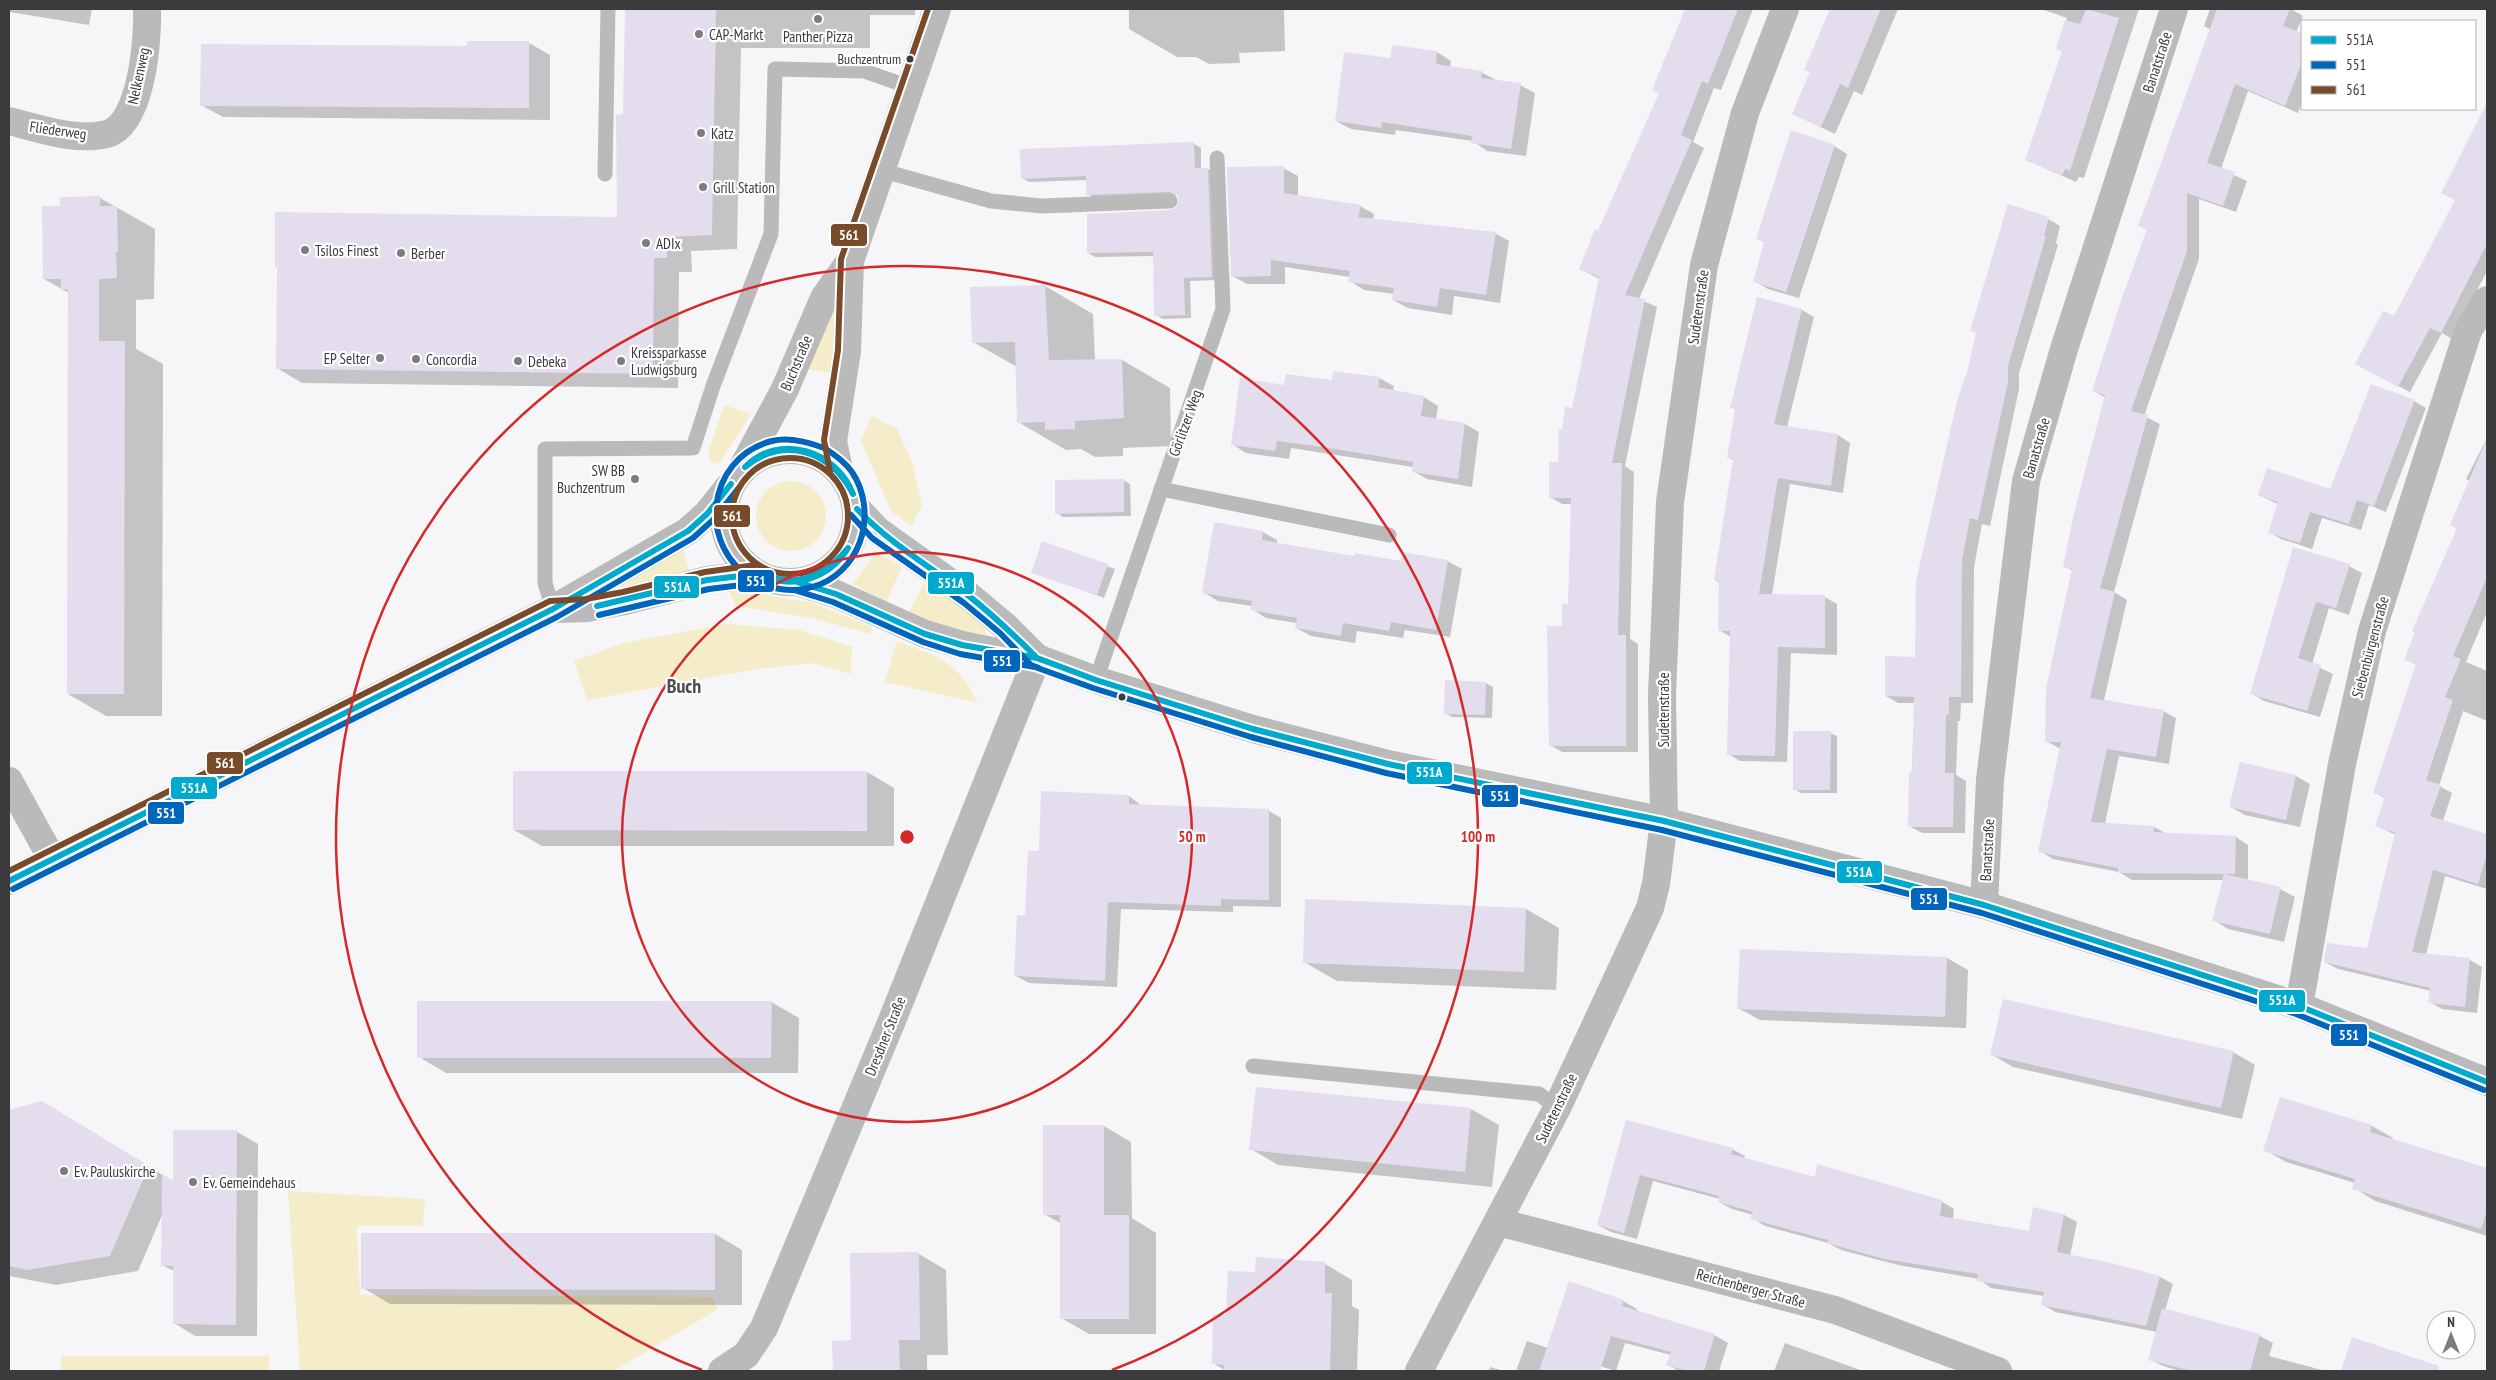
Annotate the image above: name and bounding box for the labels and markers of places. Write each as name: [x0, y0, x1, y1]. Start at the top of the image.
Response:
marker: Panther Pizza: [812, 13, 824, 25]
place label: CAP-Markt: [709, 25, 763, 44]
place label: Panther Pizza: [783, 27, 853, 46]
marker: CAP-Markt: [693, 28, 705, 40]
place label: Buchzentrum: [838, 50, 901, 68]
marker: Buchzentrum: [905, 54, 915, 64]
place label: Katz: [711, 124, 734, 143]
marker: Katz: [695, 127, 707, 139]
place label: Grill Station: [713, 178, 775, 197]
marker: Grill Station: [697, 181, 709, 193]
place label: ADIx: [656, 234, 681, 253]
marker: ADIx: [640, 237, 652, 249]
place label: Tsilos Finest: [315, 241, 378, 260]
marker: Tsilos Finest: [299, 244, 311, 256]
place label: Berber: [411, 244, 446, 263]
marker: Berber: [395, 247, 407, 259]
place label: Kreissparkasse Ludwigsburg: [631, 343, 707, 379]
place label: EP Selter: [324, 349, 371, 368]
place label: Concordia: [426, 350, 477, 369]
marker: EP Selter: [374, 352, 386, 364]
place label: Debeka: [528, 352, 567, 371]
marker: Concordia: [410, 353, 422, 365]
marker: Debeka: [512, 355, 524, 367]
marker: Kreissparkasse Ludwigsburg: [615, 355, 627, 367]
place label: SW BB Buchzentrum: [557, 461, 625, 497]
marker: SW BB Buchzentrum: [629, 473, 641, 485]
unlabelled marker: [1117, 692, 1127, 702]
centre of rings: [898, 828, 916, 846]
place label: Ev. Pauluskirche: [74, 1162, 156, 1181]
marker: Ev. Pauluskirche: [58, 1165, 70, 1177]
place label: Ev. Gemeindehaus: [203, 1173, 296, 1192]
marker: Ev. Gemeindehaus: [187, 1176, 199, 1188]

